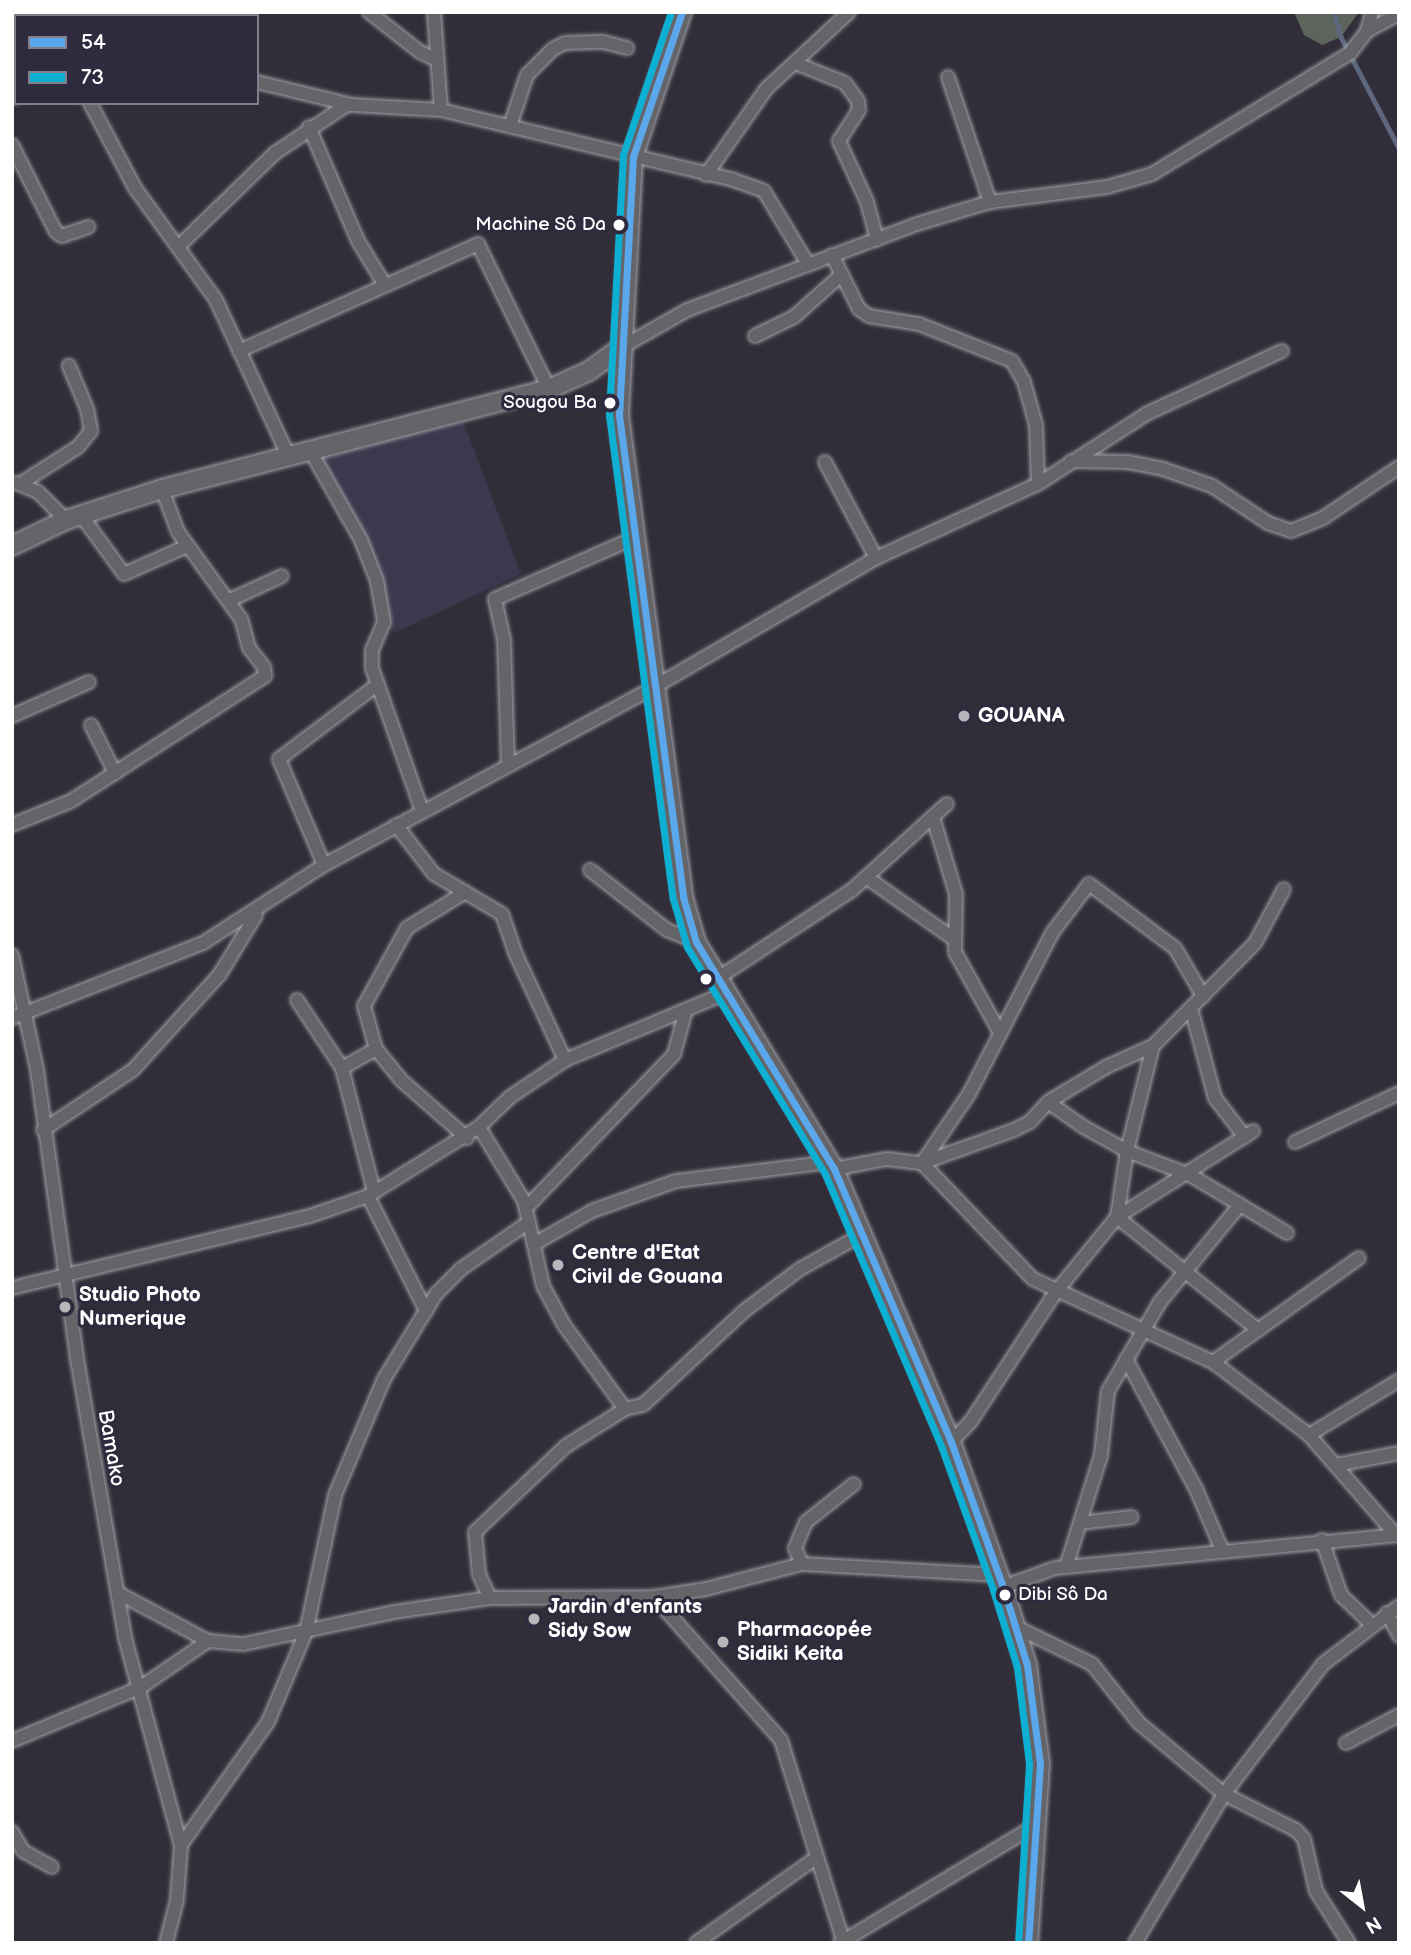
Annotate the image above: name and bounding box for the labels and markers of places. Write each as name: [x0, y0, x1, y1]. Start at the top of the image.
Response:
place label: Machine Sô Da: [475, 214, 606, 236]
marker: Machine Sô Da: [612, 218, 626, 232]
place label: Sougou Ba: [503, 392, 597, 414]
marker: Sougou Ba: [603, 396, 617, 410]
place label: GOUANA: [978, 703, 1065, 729]
marker: GOUANA: [956, 708, 972, 724]
unlabelled marker: [699, 972, 713, 986]
place label: Centre d'Etat Civil de Gouana: [572, 1240, 723, 1290]
marker: Centre d'Etat Civil de Gouana: [550, 1257, 566, 1273]
place label: Studio Photo Numerique: [79, 1282, 201, 1332]
marker: Studio Photo Numerique: [57, 1299, 73, 1315]
place label: Dibi Sô Da: [1018, 1584, 1108, 1606]
marker: Dibi Sô Da: [998, 1588, 1012, 1602]
place label: Jardin d'enfants Sidy Sow: [548, 1594, 702, 1644]
marker: Jardin d'enfants Sidy Sow: [526, 1611, 542, 1627]
place label: Pharmacopée Sidiki Keita: [737, 1617, 872, 1667]
marker: Pharmacopée Sidiki Keita: [715, 1634, 731, 1650]

